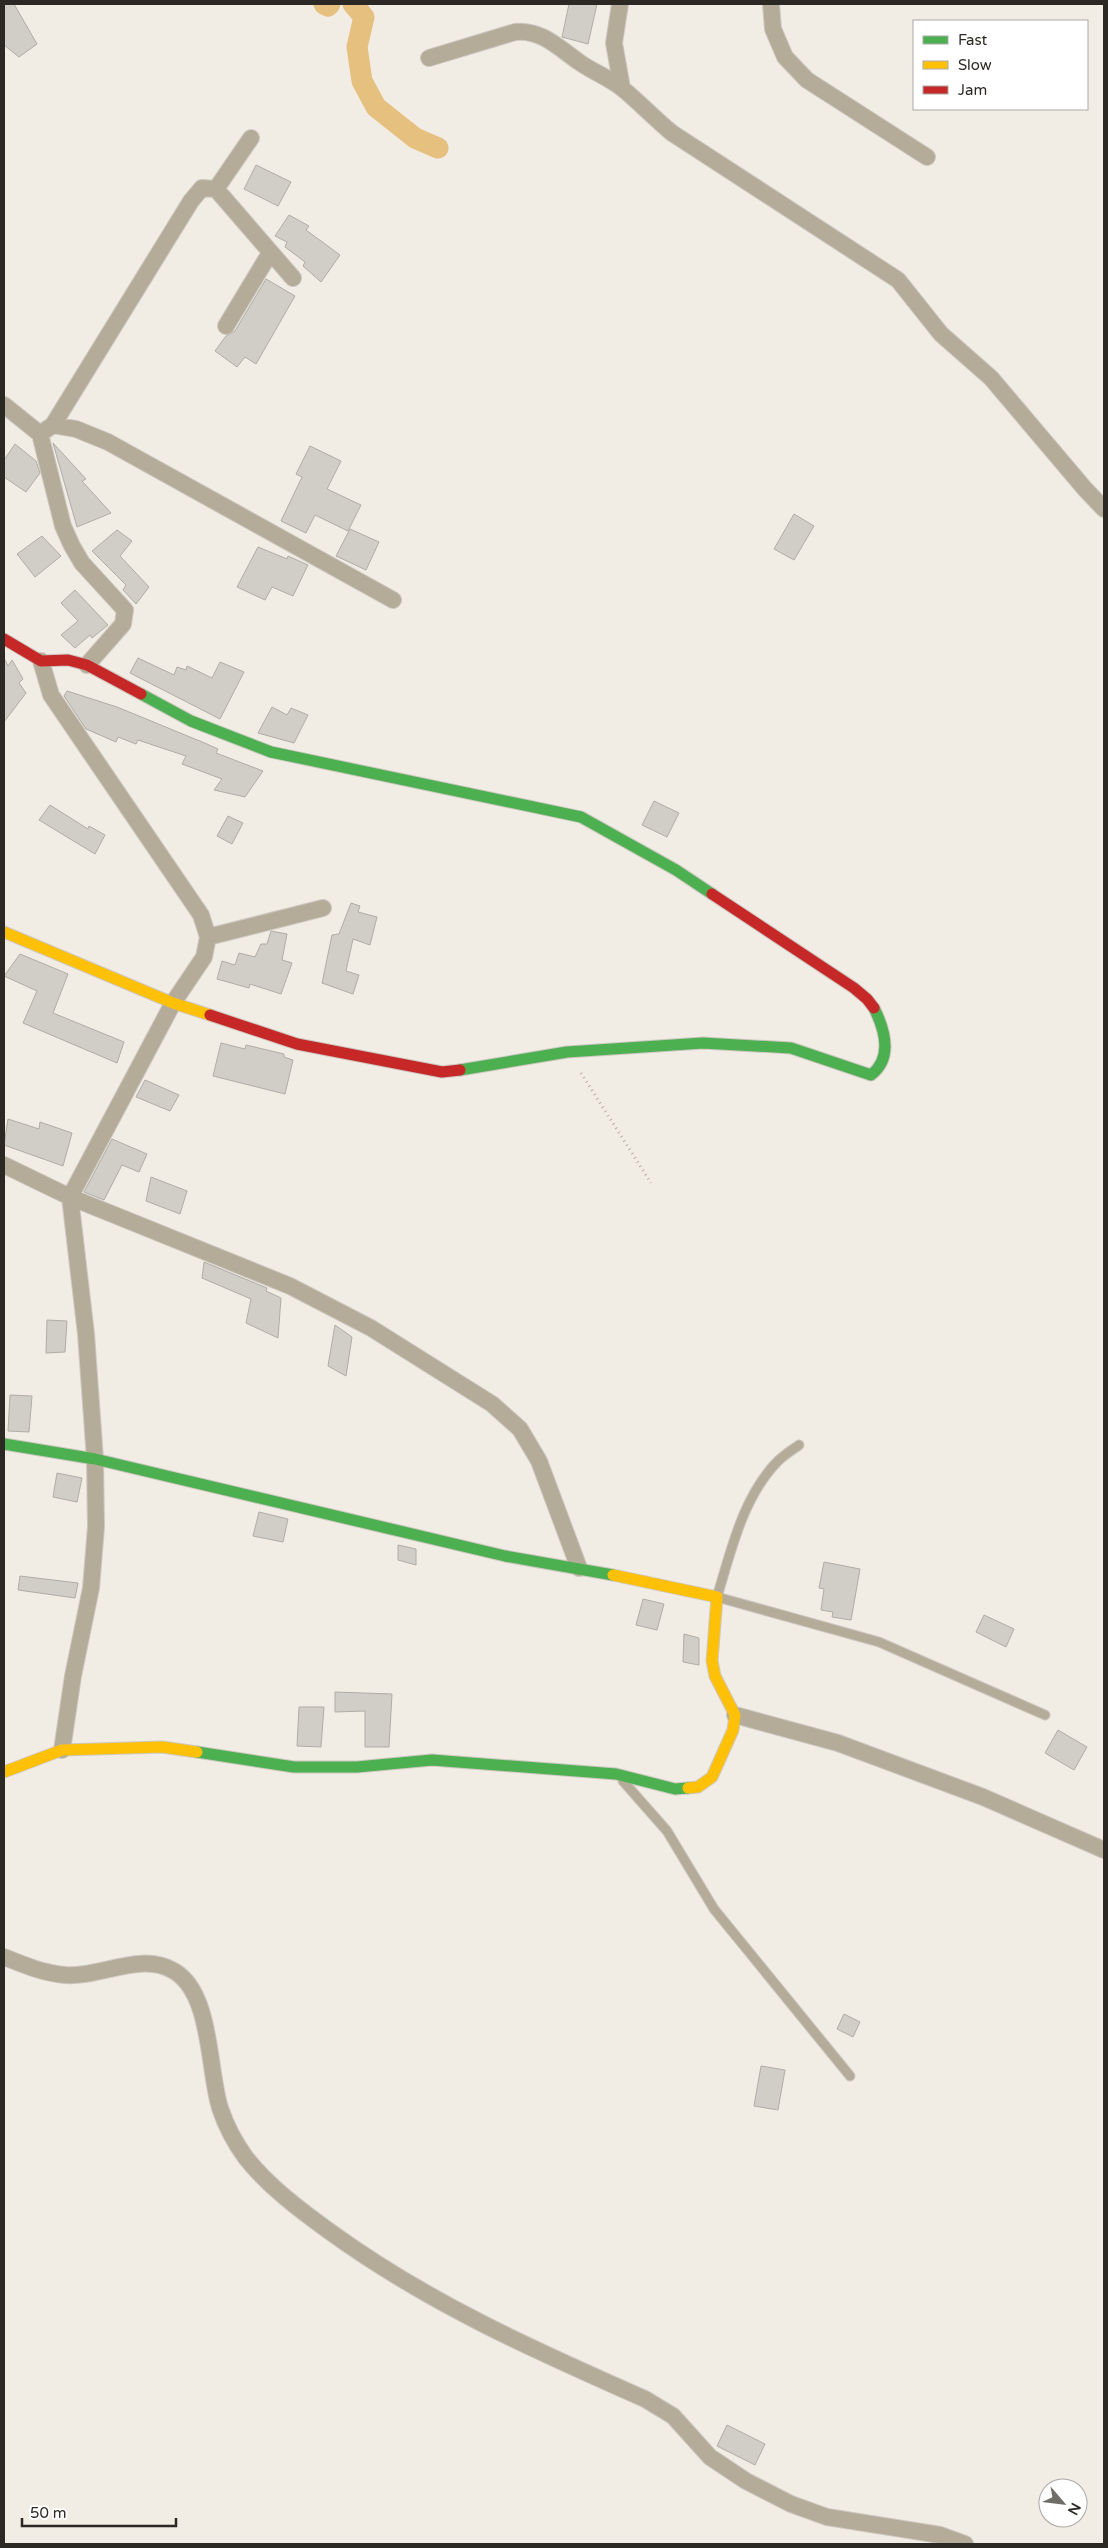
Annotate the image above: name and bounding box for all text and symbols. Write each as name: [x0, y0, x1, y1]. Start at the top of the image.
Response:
legend: [913, 20, 1088, 110]
text: Fast: [958, 31, 988, 49]
text: Slow: [958, 56, 992, 74]
text: Jam: [958, 81, 987, 99]
north arrow: [1038, 2478, 1088, 2528]
scale bar: [22, 2496, 176, 2528]
text: N: [1064, 2500, 1084, 2518]
text: 50 m: [30, 2504, 67, 2522]

